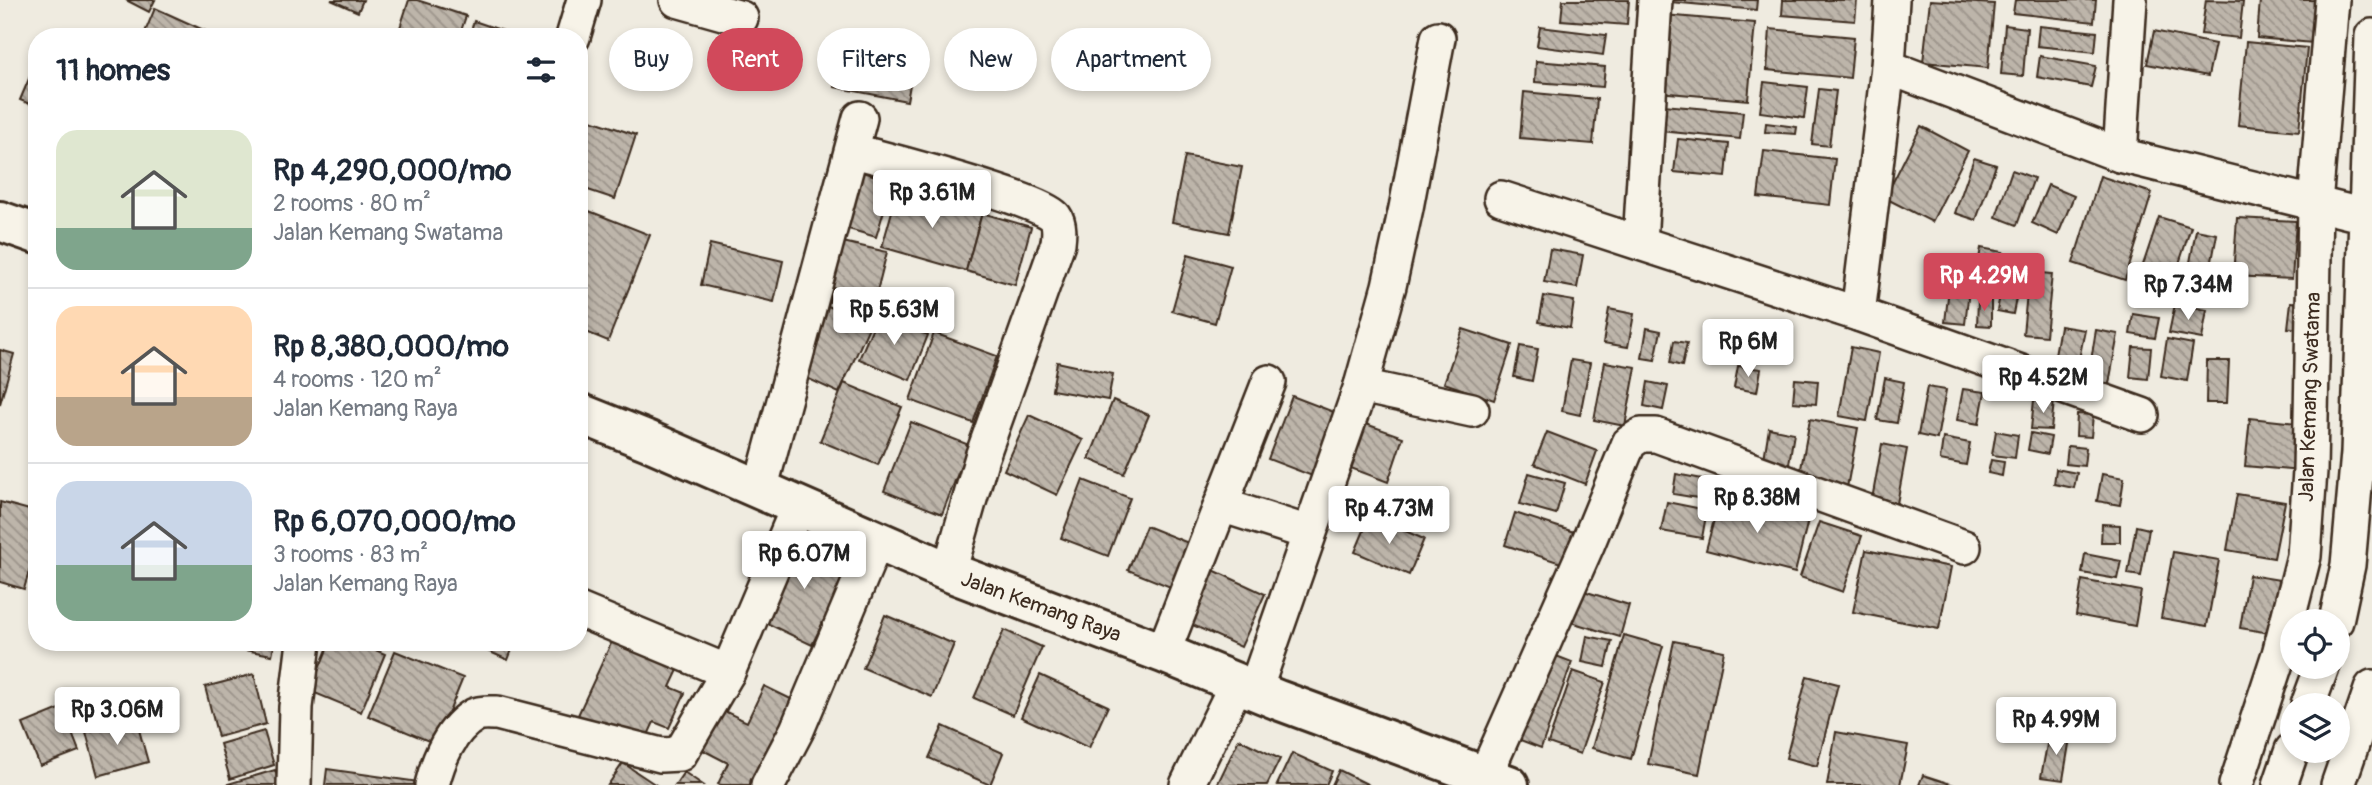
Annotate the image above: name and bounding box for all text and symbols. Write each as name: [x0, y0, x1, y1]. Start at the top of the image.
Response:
chip: Buy: [609, 28, 693, 91]
chip: Rent: [707, 28, 803, 91]
chip: Filters: [817, 28, 930, 91]
chip: New: [944, 28, 1037, 91]
chip: Apartment: [1051, 28, 1211, 91]
icon: filters: [522, 51, 560, 89]
text: 11 homes: [56, 52, 170, 89]
text: Rp 4,290,000/mo: [273, 152, 511, 189]
icon: home: [112, 158, 196, 242]
pin: Rp 3.61M: [860, 170, 1004, 230]
text: Rp 3.61M: [889, 178, 975, 207]
text: 2 rooms · 80 m²: [273, 189, 431, 218]
text: Jalan Kemang Swatama: [273, 218, 503, 247]
pin: Rp 4.29M: [1912, 254, 2056, 313]
text: Rp 4.29M: [1940, 261, 2028, 290]
pin: Rp 7.34M: [2116, 262, 2260, 322]
text: Rp 7.34M: [2143, 270, 2233, 299]
pin: Rp 5.63M: [822, 288, 966, 347]
street label: Jalan Kemang Swatama: [2293, 291, 2327, 503]
text: Rp 5.63M: [849, 295, 939, 324]
pin: Rp 6M: [1699, 320, 1797, 379]
text: Rp 6M: [1718, 327, 1778, 356]
text: Rp 8,380,000/mo: [273, 328, 509, 365]
icon: home: [112, 334, 196, 418]
pin: Rp 4.52M: [1971, 356, 2115, 415]
text: Rp 4.52M: [1998, 363, 2088, 392]
text: 4 rooms · 120 m²: [273, 365, 442, 394]
text: Jalan Kemang Raya: [273, 394, 458, 423]
pin: Rp 8.38M: [1685, 476, 1829, 535]
text: Rp 8.38M: [1714, 483, 1800, 512]
pin: Rp 4.73M: [1317, 486, 1461, 546]
text: Rp 4.73M: [1344, 494, 1434, 523]
text: Rp 6,070,000/mo: [273, 503, 516, 540]
icon: home: [112, 509, 196, 593]
pin: Rp 6.07M: [732, 532, 876, 591]
text: Rp 6.07M: [758, 539, 850, 568]
text: 3 rooms · 83 m²: [273, 540, 428, 569]
street label: Jalan Kemang Raya: [957, 565, 1125, 649]
text: Jalan Kemang Raya: [273, 569, 458, 598]
map controls: [2280, 609, 2350, 763]
button: locate: [2280, 609, 2350, 679]
pin: Rp 3.06M: [45, 688, 189, 747]
button: layers: [2280, 693, 2350, 763]
text: Rp 3.06M: [71, 695, 163, 724]
pin: Rp 4.99M: [1984, 698, 2128, 757]
text: Rp 4.99M: [2012, 705, 2100, 734]

